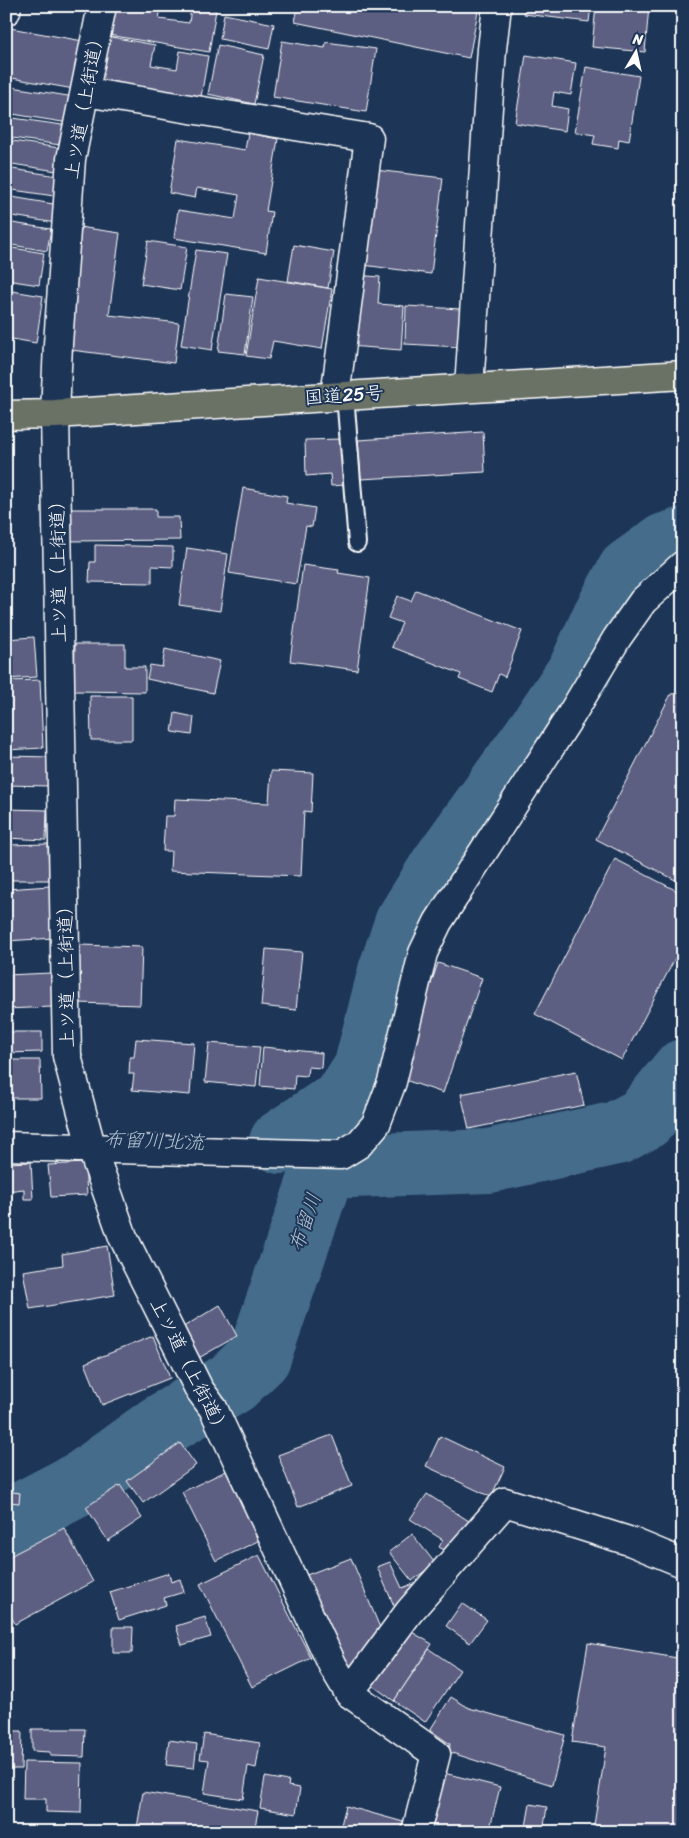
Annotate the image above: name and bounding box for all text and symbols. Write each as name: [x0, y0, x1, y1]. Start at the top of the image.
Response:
street label: 上ツ道（上街道）: [55, 26, 113, 182]
text: N: [630, 26, 645, 53]
north arrow: [612, 28, 662, 78]
street label: 国道25号: [303, 376, 385, 414]
street label: 上ツ道（上街道）: [40, 491, 76, 643]
street label: 上ツ道（上街道）: [48, 896, 84, 1048]
water label: 布留川北流: [103, 1122, 206, 1160]
water label: 布留川: [279, 1188, 331, 1256]
street label: 上ツ道（上街道）: [141, 1292, 239, 1442]

